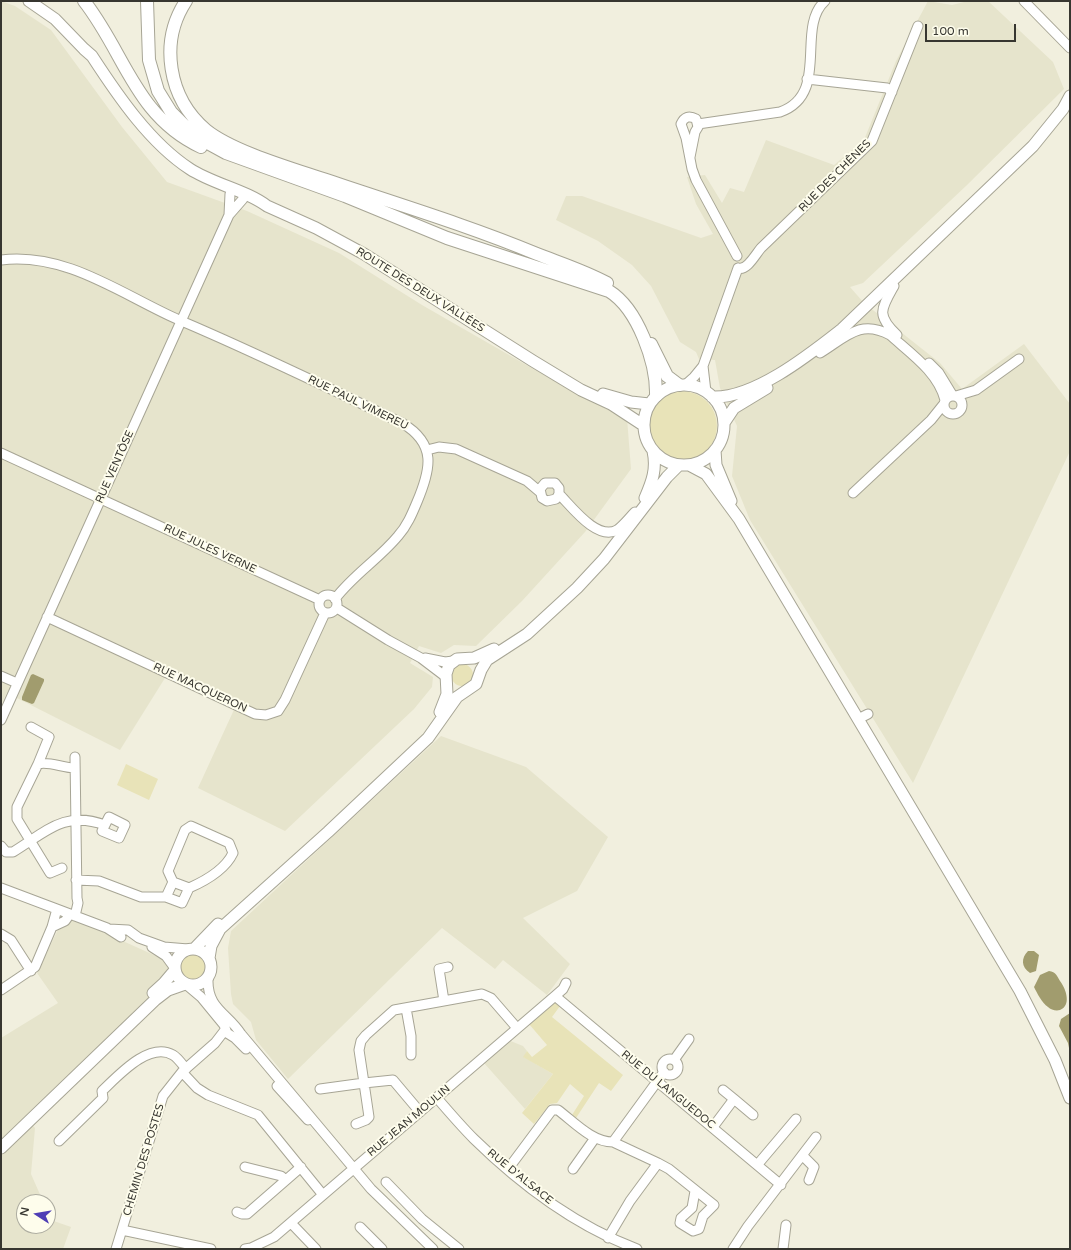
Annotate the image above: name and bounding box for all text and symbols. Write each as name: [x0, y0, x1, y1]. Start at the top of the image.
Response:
scale bar: [927, 16, 1018, 42]
text: 100 m: [932, 24, 969, 38]
street label: RUE DES CHÊNES: [796, 137, 874, 215]
street label: ROUTE DES DEUX VALLÉES: [353, 245, 487, 335]
street label: RUE PAUL VIMEREU: [306, 373, 410, 433]
street label: RUE VENTÔSE: [93, 428, 137, 506]
street label: RUE JULES VERNE: [162, 522, 258, 576]
street label: RUE MACQUERON: [151, 660, 249, 716]
street label: RUE DU LANGUEDOC: [618, 1048, 718, 1132]
street label: RUE JEAN MOULIN: [365, 1082, 453, 1160]
street label: CHEMIN DES POSTES: [121, 1102, 167, 1218]
street label: RUE D'ALSACE: [484, 1146, 556, 1208]
north arrow: [16, 1194, 56, 1234]
text: N: [17, 1206, 32, 1217]

